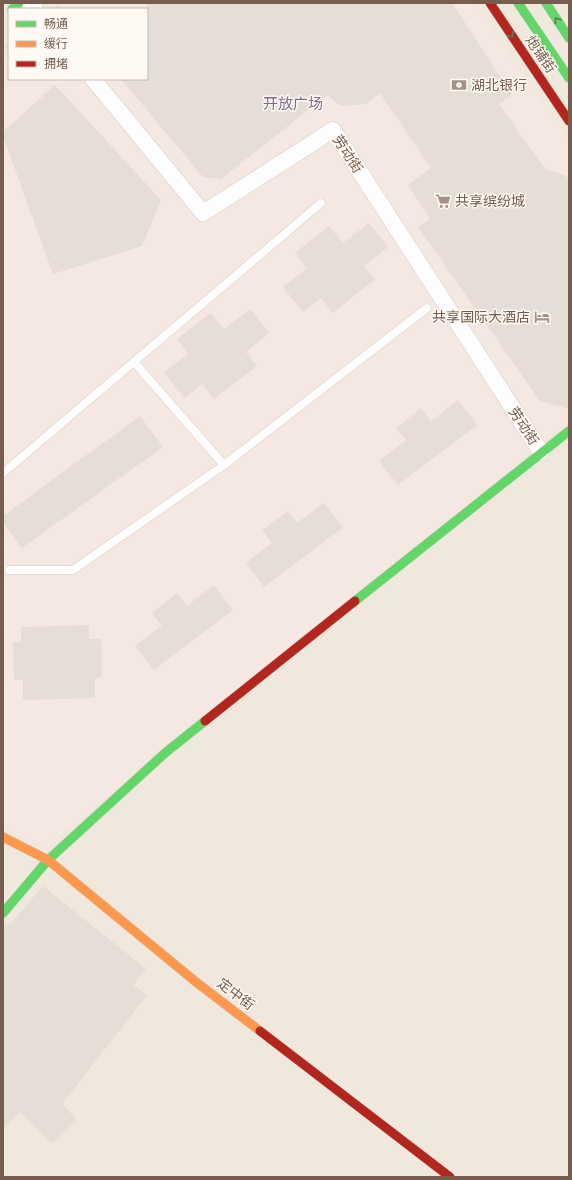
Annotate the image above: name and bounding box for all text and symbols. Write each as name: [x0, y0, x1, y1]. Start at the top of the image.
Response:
legend: [8, 8, 148, 80]
text: 畅通: [44, 17, 68, 30]
one-way arrow: [554, 17, 562, 24]
one-way arrow: [507, 31, 514, 38]
street label: 炮铺街: [523, 32, 559, 76]
text: 缓行: [44, 37, 68, 50]
text: 拥堵: [44, 57, 68, 70]
bank icon: 湖北银行: [450, 76, 468, 94]
place label: 湖北银行: [471, 77, 527, 93]
district label: 开放广场: [263, 95, 323, 112]
street label: 劳动街: [330, 132, 366, 176]
supermarket icon: 共享缤纷城: [434, 192, 452, 210]
place label: 共享缤纷城: [455, 193, 525, 209]
hotel icon: 共享国际大酒店: [533, 308, 551, 326]
place label: 共享国际大酒店: [432, 309, 530, 325]
street label: 劳动街: [506, 404, 542, 448]
street label: 定中街: [214, 975, 258, 1013]

